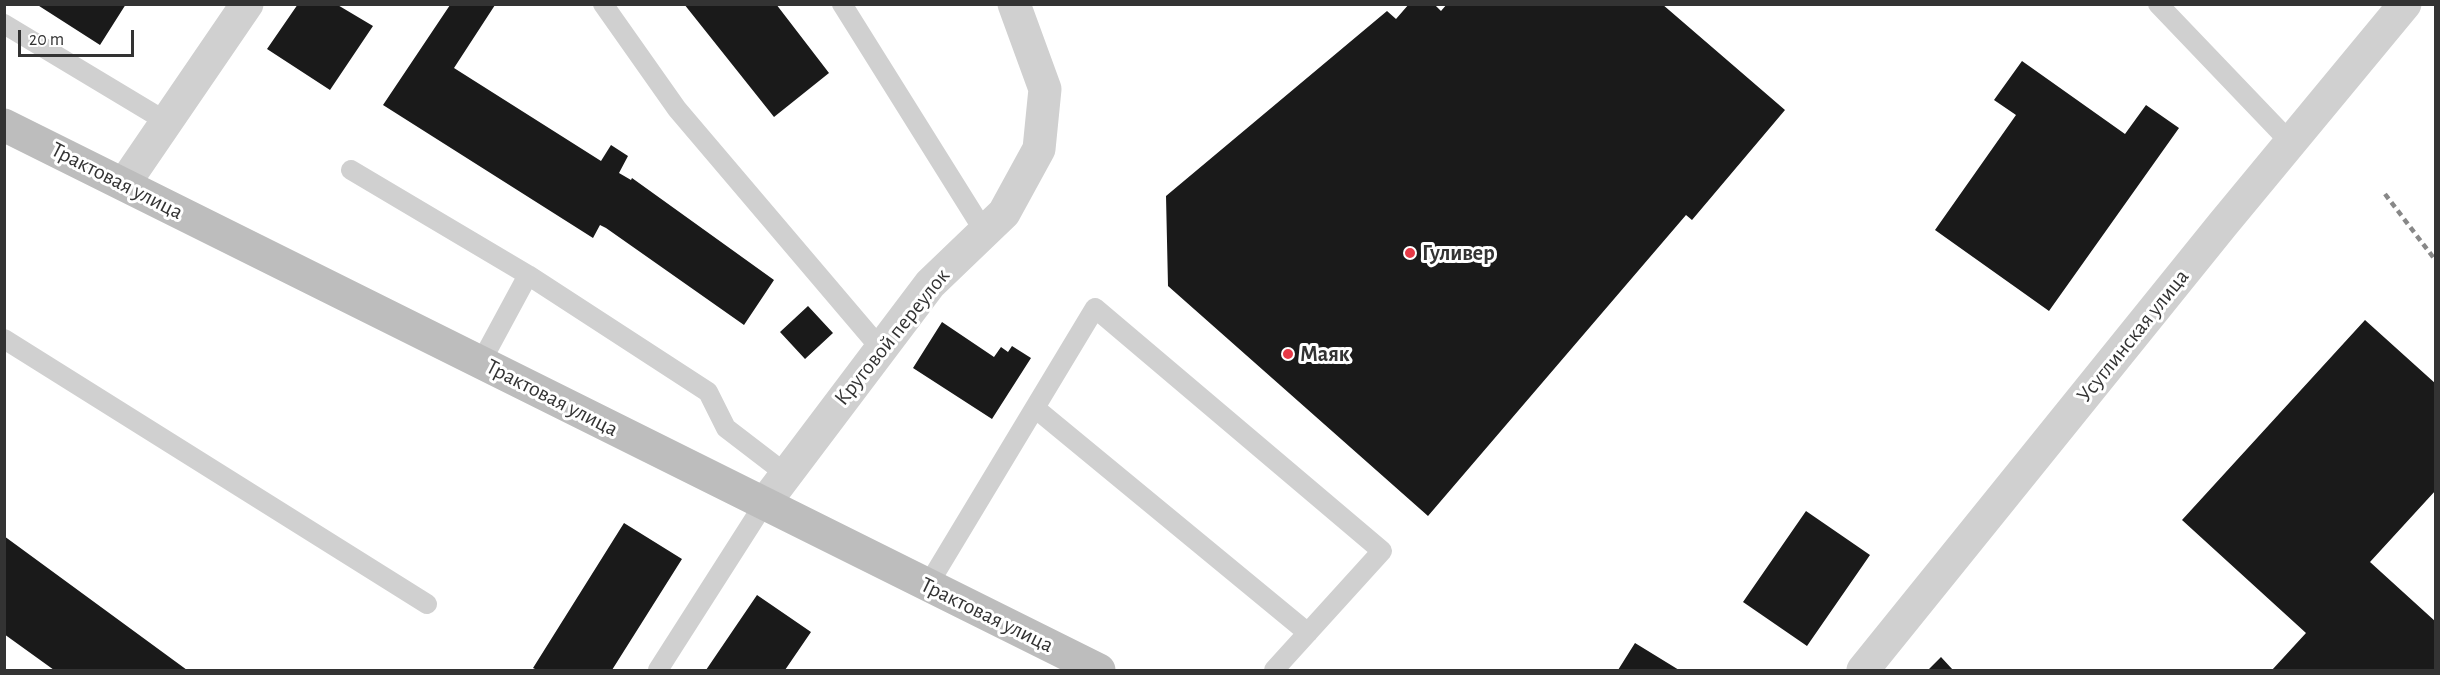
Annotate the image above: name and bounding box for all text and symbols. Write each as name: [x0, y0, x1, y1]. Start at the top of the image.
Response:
scale bar: [21, 18, 136, 56]
text: 20 m: [29, 31, 64, 49]
street label: Трактовая улица: [47, 136, 187, 226]
place label: Гуливер: [1422, 240, 1495, 266]
marker: Гуливер: [1403, 246, 1417, 260]
street label: Круговой переулок: [829, 263, 955, 411]
street label: Усуглинская улица: [2071, 264, 2195, 408]
place label: Маяк: [1300, 341, 1350, 367]
marker: Маяк: [1281, 347, 1295, 361]
street label: Трактовая улица: [482, 353, 622, 443]
street label: Трактовая улица: [916, 571, 1058, 659]

